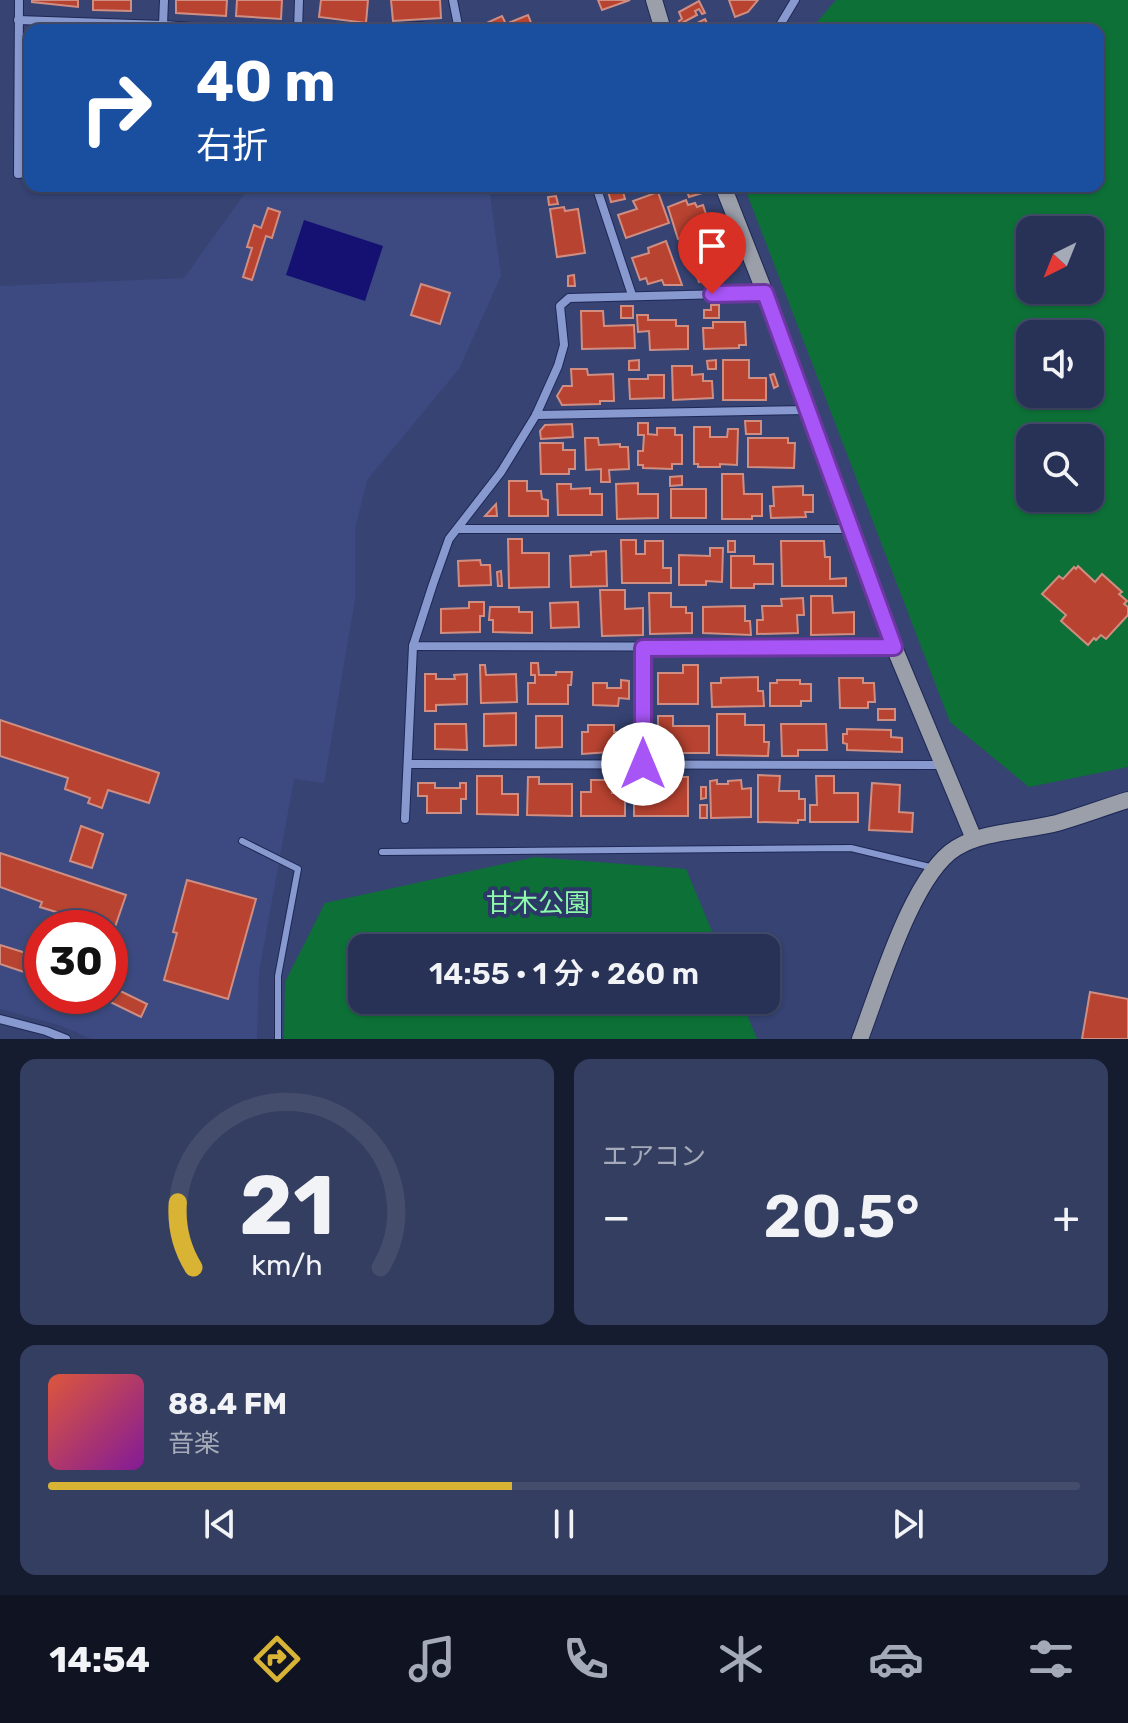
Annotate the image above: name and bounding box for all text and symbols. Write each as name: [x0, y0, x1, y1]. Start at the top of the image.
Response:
text: 40 m: [196, 49, 336, 115]
icon: right: [64, 56, 168, 160]
text: 右折: [196, 124, 268, 167]
pin: [678, 212, 746, 294]
north arrow: [1016, 216, 1104, 304]
map controls: [1016, 216, 1104, 512]
icon: arrive: [690, 224, 734, 268]
button: sound: [1016, 320, 1104, 408]
button: search: [1016, 424, 1104, 512]
position arrow: [601, 722, 685, 806]
park label: 甘木公園: [486, 888, 590, 919]
speed limit sign: 30: [24, 910, 128, 1014]
text: 14:55 · 1 分 · 260 m: [429, 956, 699, 992]
text: エアコン: [602, 1141, 706, 1172]
text: 21: [239, 1156, 335, 1255]
text: 20.5°: [763, 1181, 920, 1252]
text: −: [602, 1191, 631, 1243]
text: +: [1053, 1191, 1080, 1243]
text: km/h: [251, 1248, 323, 1282]
text: 88.4 FM: [168, 1386, 287, 1422]
text: 音楽: [168, 1428, 220, 1459]
icon: previous: [198, 1502, 242, 1546]
icon: pause: [542, 1502, 586, 1546]
icon: next: [886, 1502, 930, 1546]
icon: directions: [249, 1631, 305, 1687]
icon: music: [404, 1631, 460, 1687]
icon: phone: [558, 1631, 614, 1687]
icon: climate: [713, 1631, 769, 1687]
icon: car: [868, 1631, 924, 1687]
icon: filters: [1023, 1631, 1079, 1687]
text: 14:54: [49, 1638, 150, 1681]

